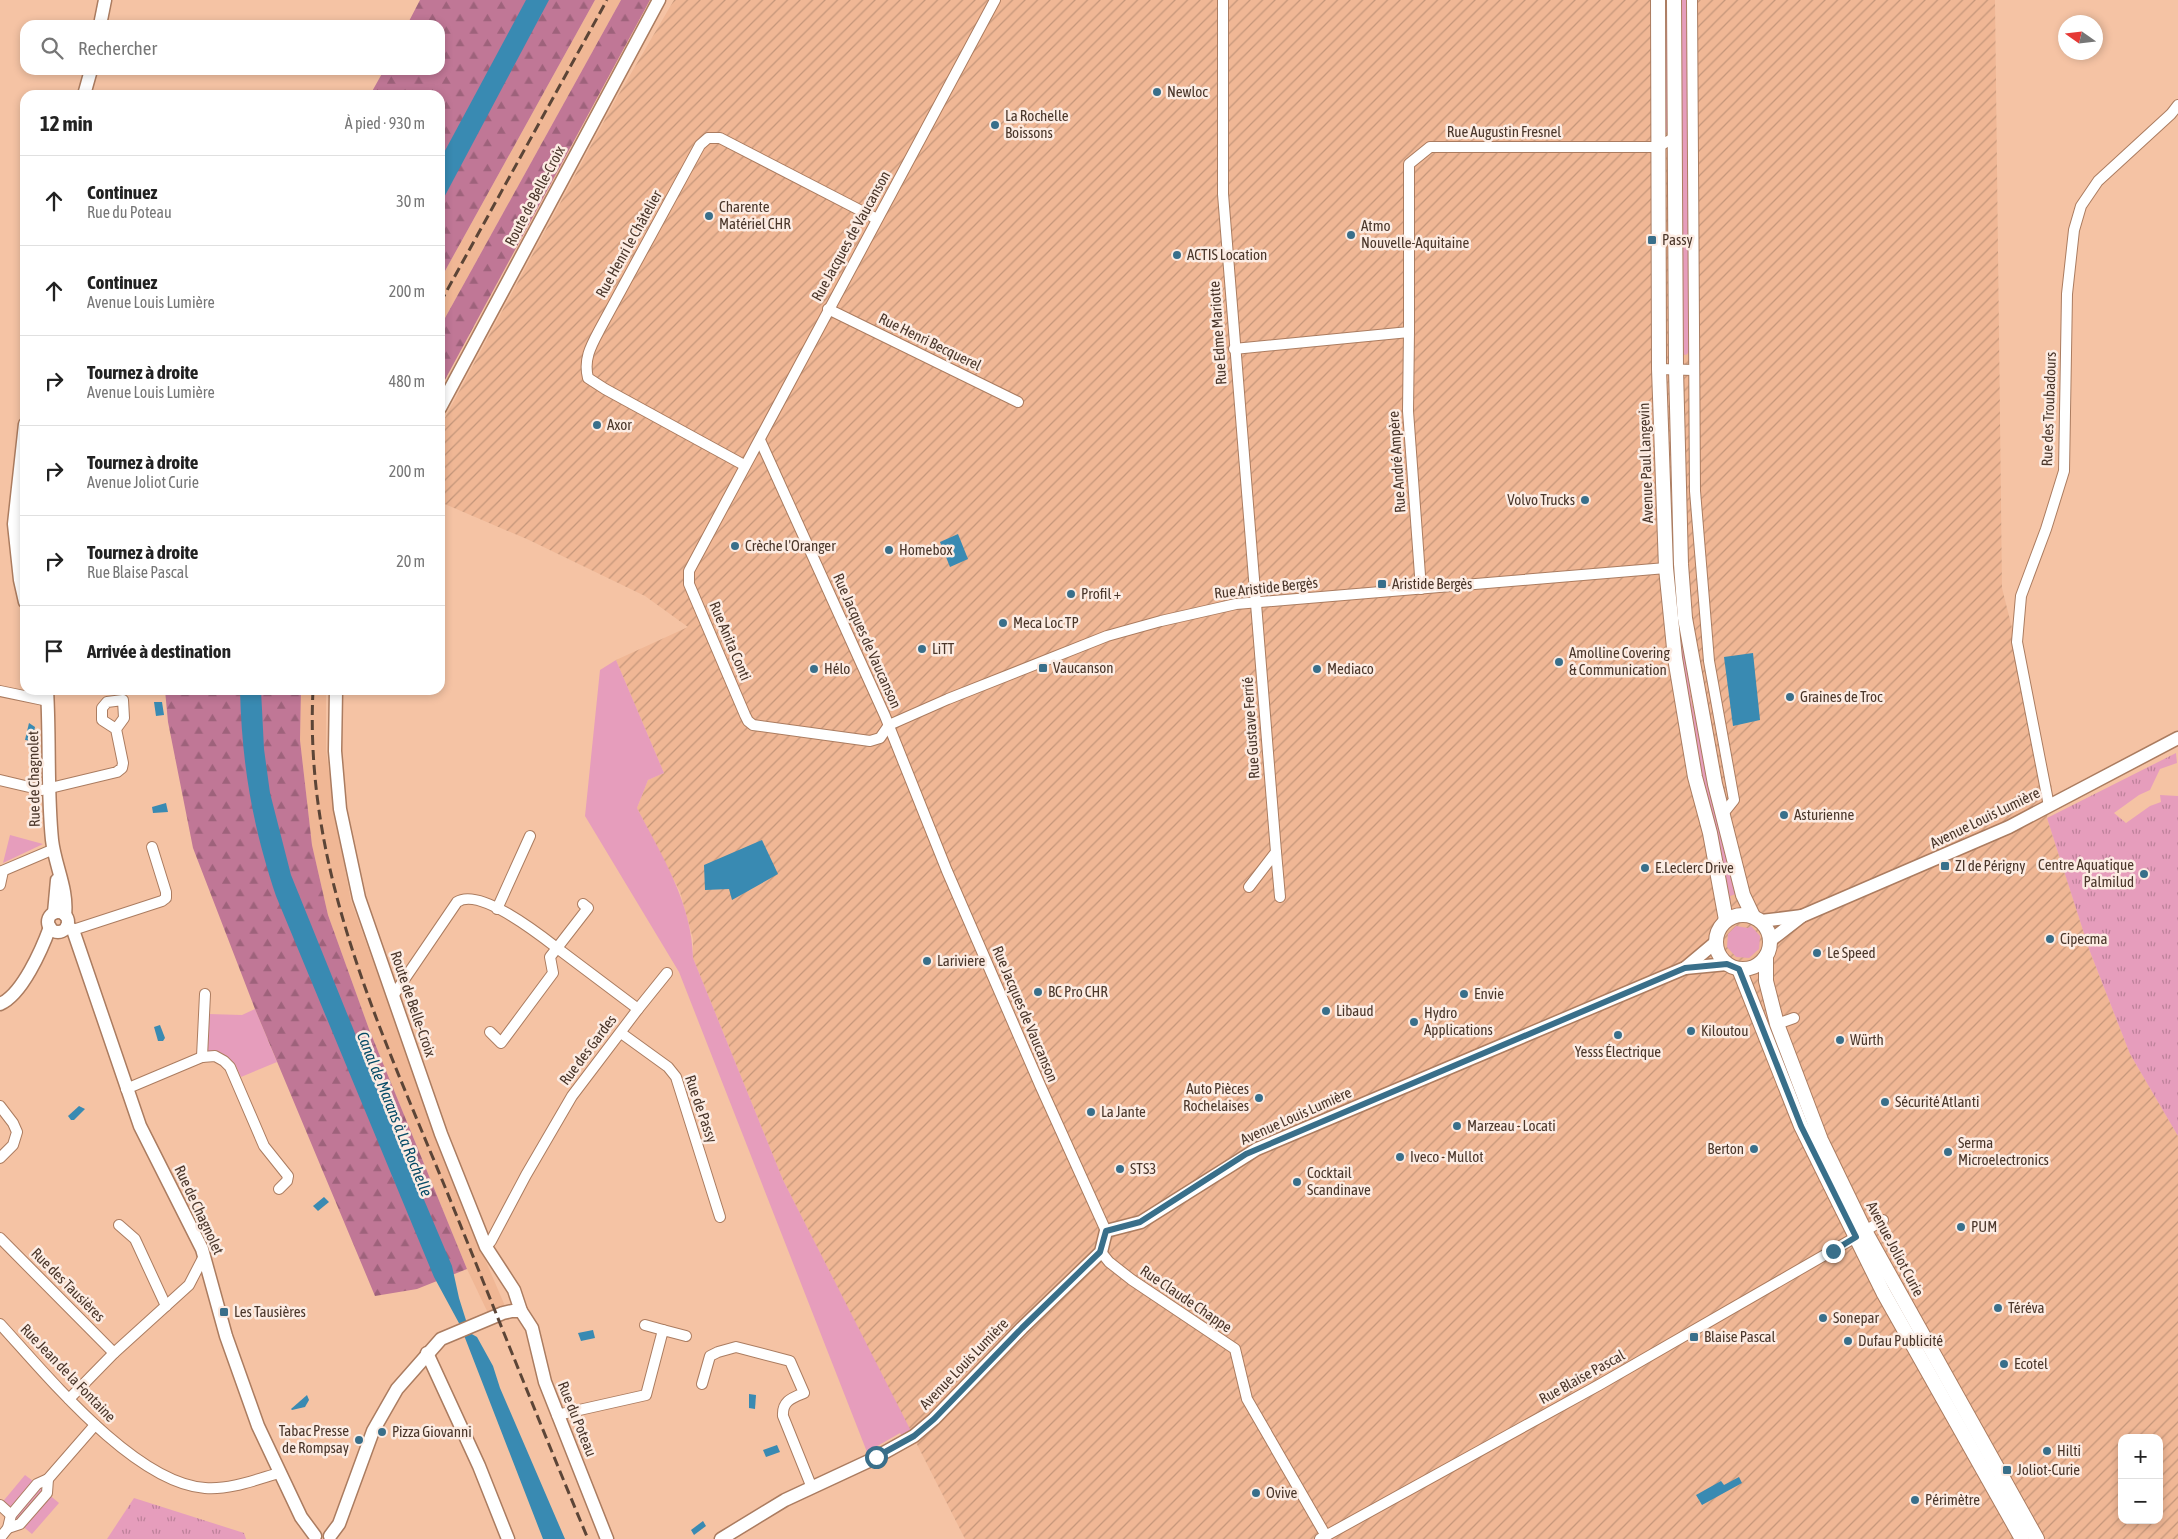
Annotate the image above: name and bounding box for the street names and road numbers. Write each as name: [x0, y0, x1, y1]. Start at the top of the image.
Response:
street label: Rue Augustin Fresnel: [1447, 123, 1561, 140]
street label: Route de Belle-Croix: [501, 143, 568, 249]
street label: Rue Jacques de Vaucanson: [808, 168, 893, 304]
street label: Rue Henri le Châtelier: [592, 187, 665, 300]
street label: Rue Edme Mariotte: [1205, 280, 1230, 386]
street label: Rue Henri Becquerel: [876, 309, 984, 374]
street label: Rue des Troubadours: [2038, 351, 2059, 466]
street label: Avenue Paul Langevin: [1635, 402, 1656, 524]
street label: Rue André Ampère: [1384, 410, 1409, 513]
street label: Rue Jacques de Vaucanson: [830, 571, 905, 711]
street label: Rue Aristide Bergès: [1213, 574, 1319, 601]
street label: Rue Anita Conti: [706, 599, 755, 683]
street label: Rue Gustave Ferrié: [1238, 676, 1263, 779]
street label: Rue de Chagnolet: [24, 731, 43, 827]
street label: Avenue Louis Lumière: [1927, 784, 2043, 851]
street label: Rue Jacques de Vaucanson: [989, 943, 1062, 1084]
street label: Route de Belle-Croix: [387, 949, 440, 1059]
street label: Rue des Gardes: [556, 1011, 620, 1088]
street label: Rue de Passy: [682, 1073, 721, 1145]
street label: Avenue Louis Lumière: [1238, 1083, 1354, 1148]
street label: Rue de Chagnolet: [171, 1163, 228, 1257]
street label: Avenue Joliot Curie: [1863, 1198, 1928, 1299]
street label: Rue des Tausières: [28, 1244, 109, 1325]
street label: Rue Claude Chappe: [1137, 1262, 1235, 1336]
street label: Avenue Louis Lumière: [916, 1315, 1012, 1413]
street label: Rue Jean de la Fontaine: [17, 1320, 120, 1425]
street label: Rue Blaise Pascal: [1536, 1346, 1627, 1407]
street label: Rue du Poteau: [555, 1379, 600, 1459]

